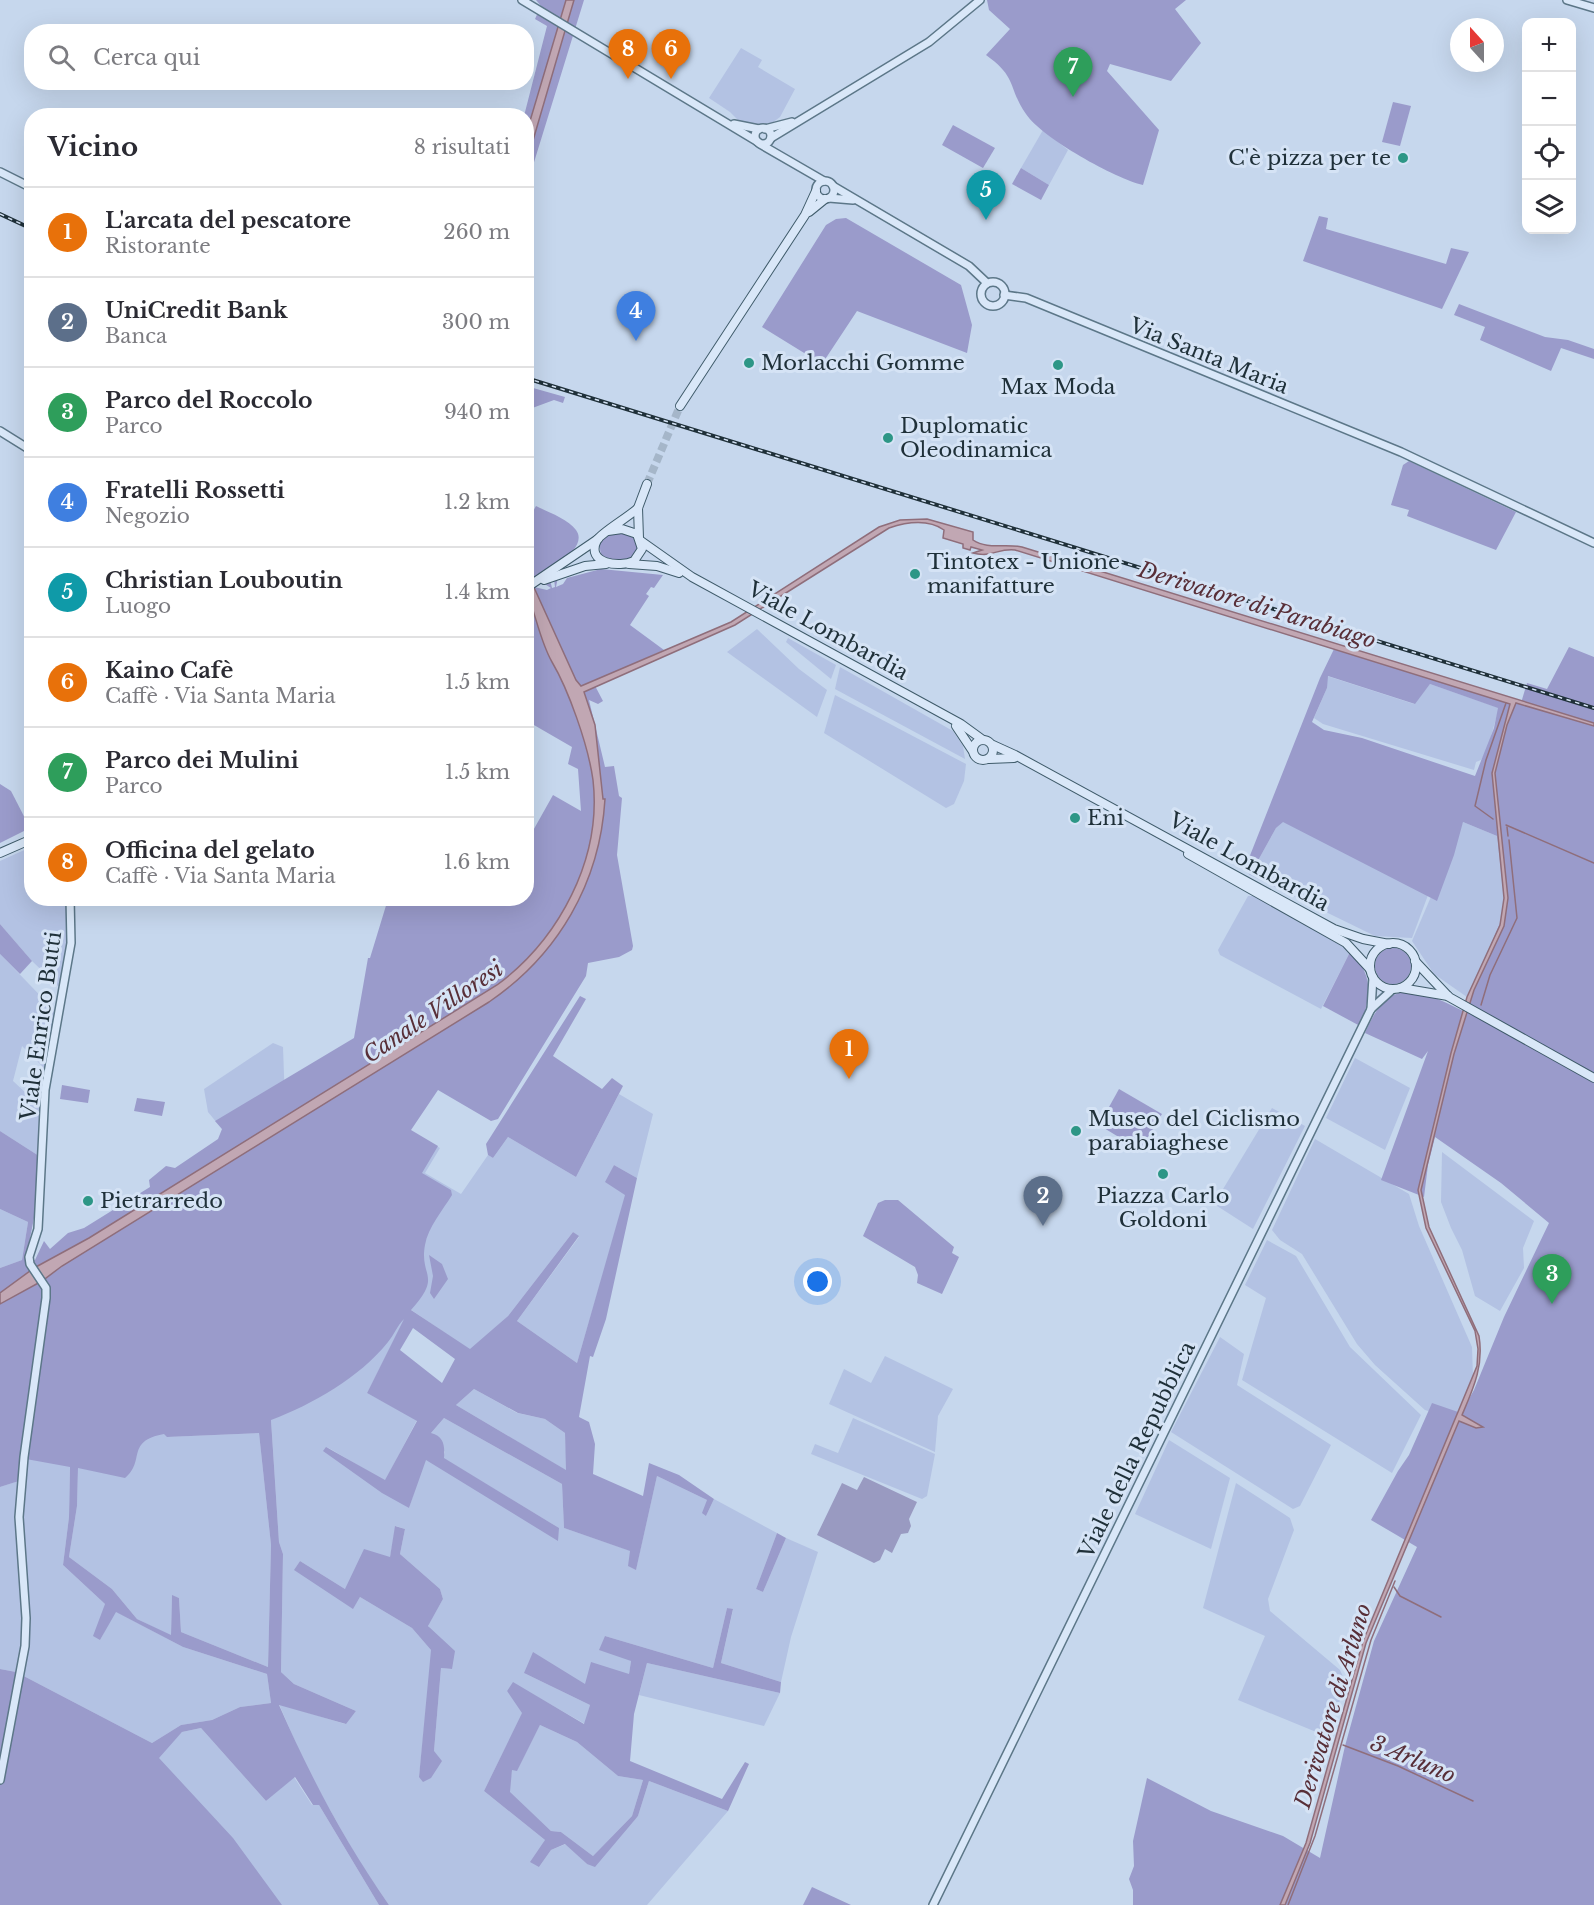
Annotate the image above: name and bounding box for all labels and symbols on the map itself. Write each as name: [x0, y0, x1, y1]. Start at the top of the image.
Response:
north arrow: [1450, 18, 1504, 72]
pin: 8: [608, 29, 648, 79]
pin: 6: [652, 29, 690, 79]
pin: 7: [1054, 48, 1092, 97]
place label: C'è pizza per te: [1228, 145, 1391, 171]
marker: C'è pizza per te: [1396, 151, 1410, 165]
pin: 5: [966, 170, 1006, 220]
pin: 4: [616, 292, 656, 341]
street label: Via Santa Maria: [1125, 312, 1293, 400]
place label: Morlacchi Gomme: [761, 350, 965, 376]
marker: Morlacchi Gomme: [742, 356, 756, 370]
marker: Max Moda: [1051, 358, 1065, 372]
place label: Max Moda: [1001, 374, 1116, 400]
place label: Duplomatic Oleodinamica: [900, 413, 1053, 463]
marker: Duplomatic Oleodinamica: [881, 431, 895, 445]
place label: Tintotex - Unione manifatture: [927, 549, 1120, 599]
water label: Derivatore di Parabiago: [1134, 556, 1379, 654]
marker: Tintotex - Unione manifatture: [908, 567, 922, 581]
street label: Viale Lombardia: [742, 576, 913, 686]
place label: Eni: [1087, 805, 1124, 831]
street label: Viale Lombardia: [1163, 807, 1334, 917]
marker: Eni: [1068, 811, 1082, 825]
street label: Viale Enrico Butti: [15, 930, 67, 1123]
water label: Canale Villoresi: [358, 955, 508, 1069]
pin: 1: [830, 1030, 868, 1079]
place label: Museo del Ciclismo parabiaghese: [1088, 1106, 1300, 1156]
marker: Museo del Ciclismo parabiaghese: [1069, 1124, 1083, 1138]
marker: Piazza Carlo Goldoni: [1156, 1167, 1170, 1181]
pin: 2: [1024, 1176, 1062, 1226]
place label: Piazza Carlo Goldoni: [1096, 1183, 1230, 1233]
place label: Pietrarredo: [100, 1188, 223, 1214]
marker: Pietrarredo: [81, 1194, 95, 1208]
pin: 3: [1532, 1254, 1572, 1304]
your location: [803, 1267, 832, 1296]
street label: Viale della Repubblica: [1073, 1337, 1201, 1564]
water label: Derivatore di Arluno: [1289, 1600, 1377, 1813]
water label: 3 Arluno: [1366, 1729, 1460, 1789]

